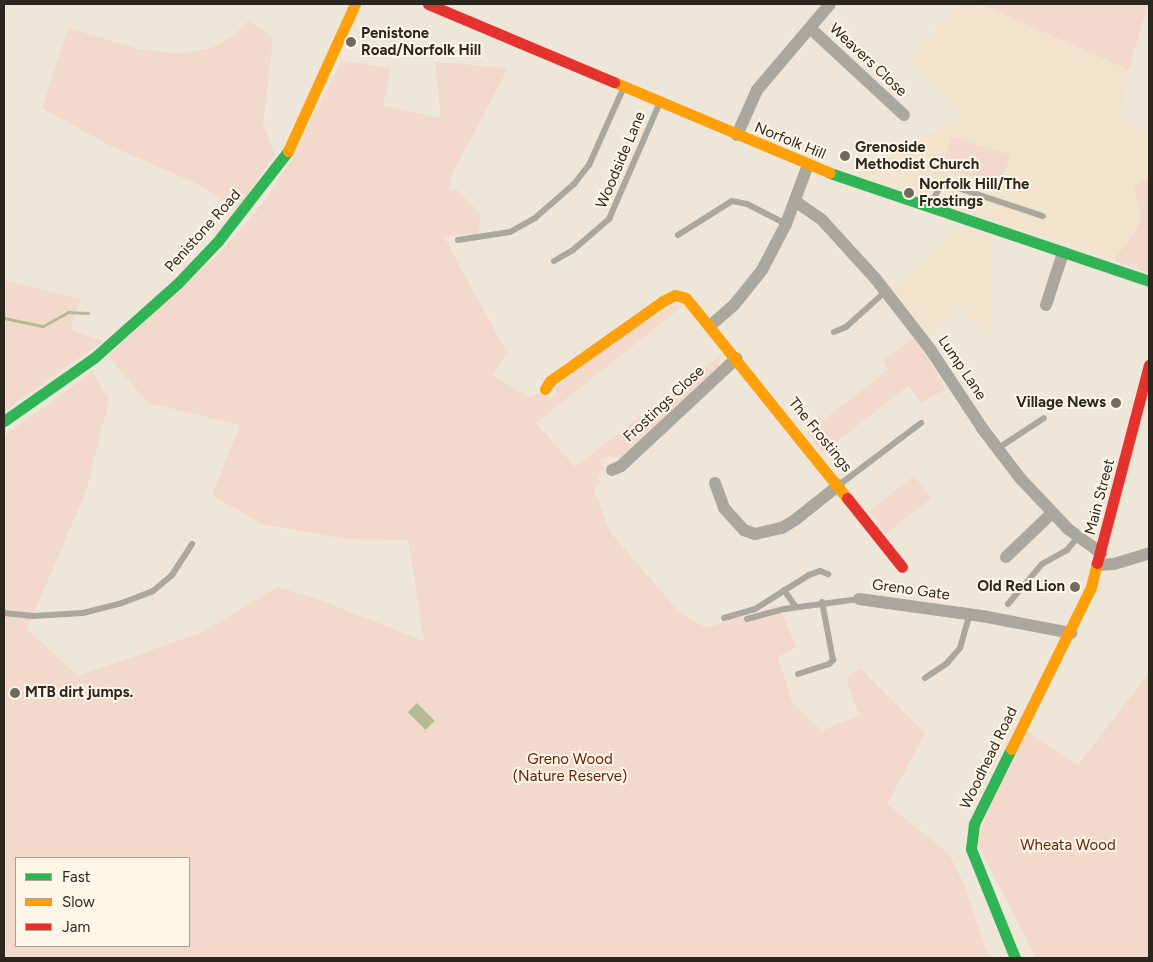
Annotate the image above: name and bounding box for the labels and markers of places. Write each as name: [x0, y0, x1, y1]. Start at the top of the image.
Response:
place label: Penistone Road/Norfolk Hill: [361, 24, 481, 59]
marker: Penistone Road/Norfolk Hill: [345, 36, 357, 48]
place label: Grenoside Methodist Church: [855, 138, 979, 173]
marker: Grenoside Methodist Church: [839, 150, 851, 162]
place label: Norfolk Hill/The Frostings: [919, 175, 1029, 210]
marker: Norfolk Hill/The Frostings: [903, 187, 915, 199]
place label: Village News: [1016, 394, 1106, 412]
marker: Village News: [1110, 397, 1122, 409]
place label: Old Red Lion: [977, 578, 1065, 596]
marker: Old Red Lion: [1069, 581, 1081, 593]
place label: MTB dirt jumps.: [25, 684, 133, 702]
marker: MTB dirt jumps.: [9, 687, 21, 699]

